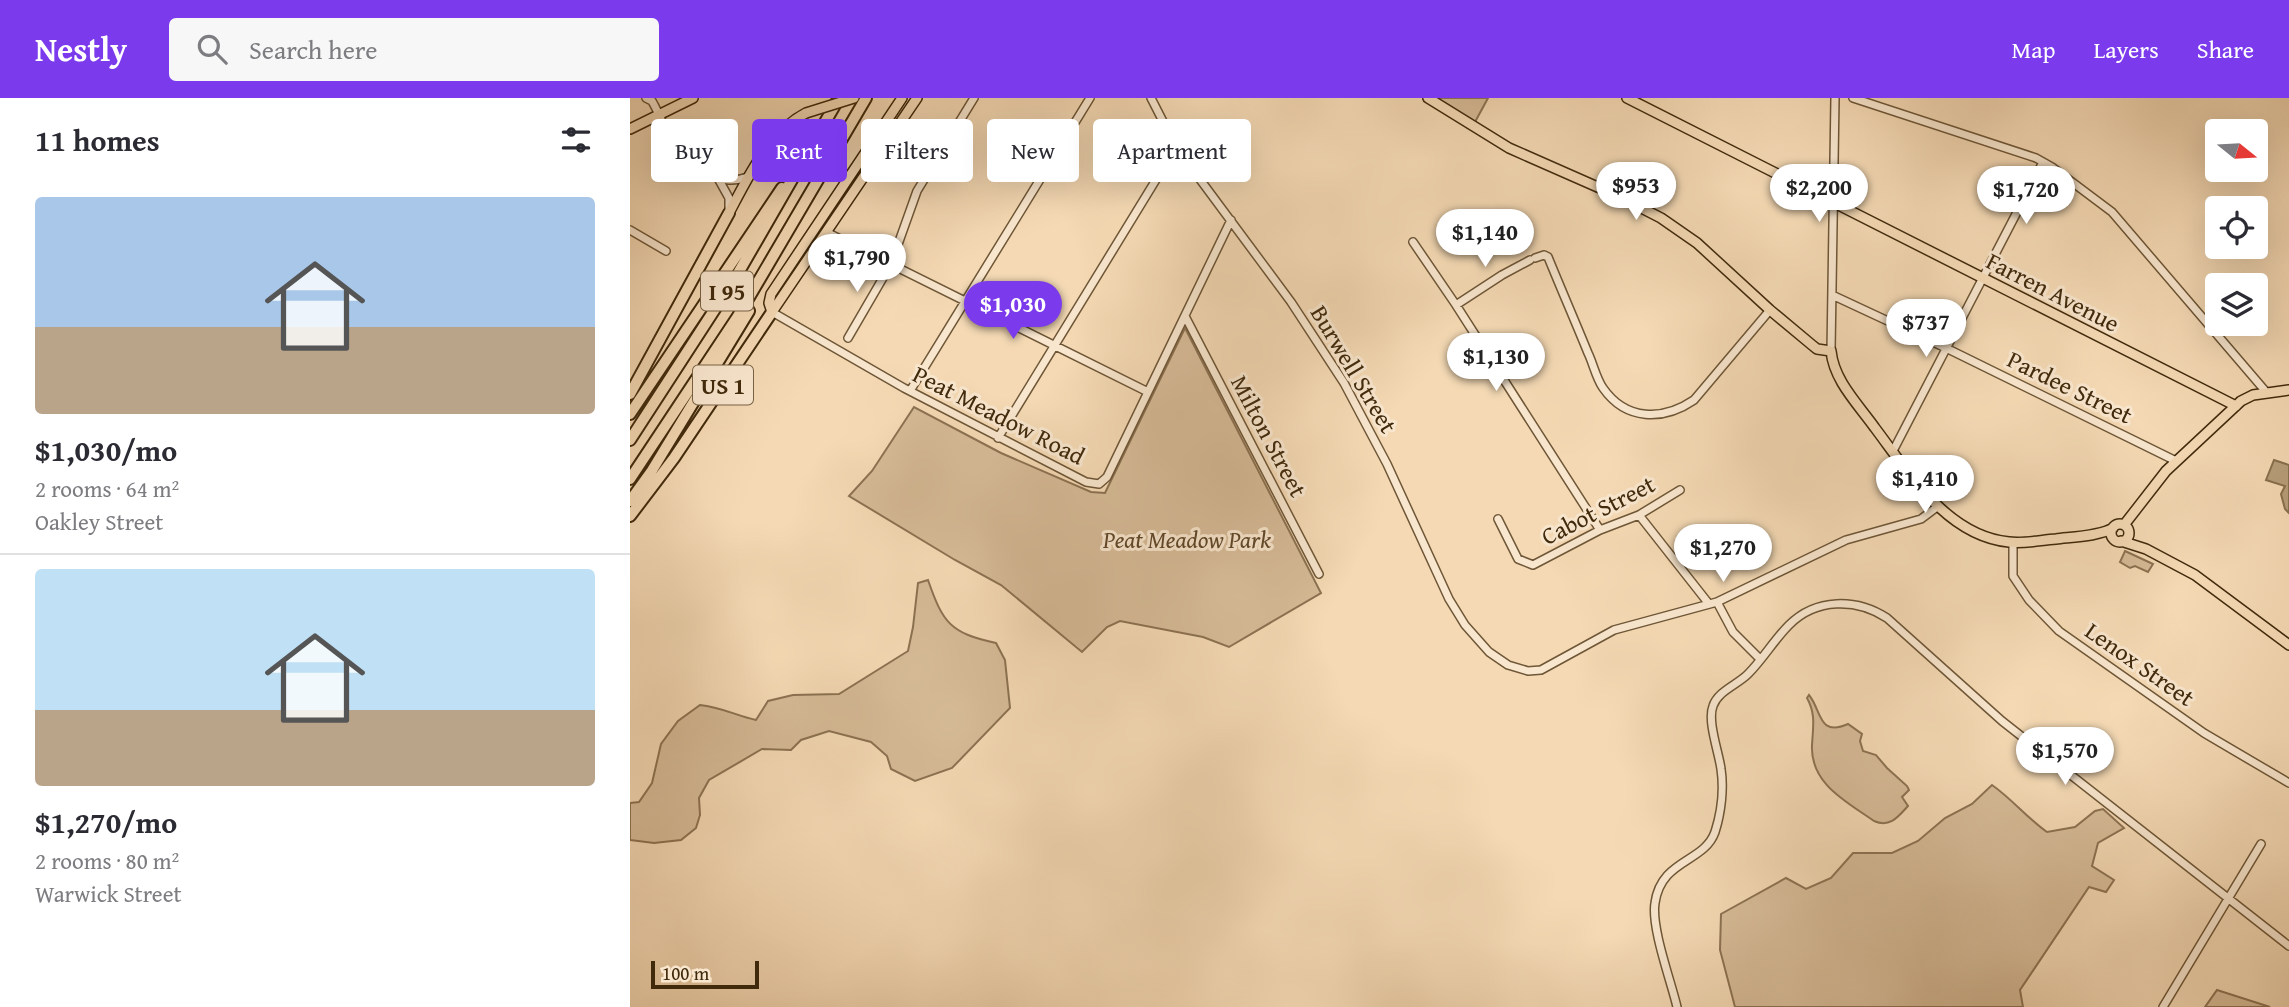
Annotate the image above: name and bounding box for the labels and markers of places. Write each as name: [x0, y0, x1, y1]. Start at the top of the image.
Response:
pin: $953: [1595, 162, 1677, 222]
pin: $2,200: [1762, 164, 1876, 224]
pin: $1,720: [1969, 166, 2083, 226]
pin: $1,140: [1428, 209, 1542, 269]
pin: $1,790: [800, 234, 914, 294]
pin: $1,030: [956, 282, 1070, 341]
pin: $737: [1885, 300, 1967, 359]
pin: $1,130: [1439, 334, 1553, 393]
pin: $1,410: [1868, 456, 1982, 515]
pin: $1,270: [1666, 524, 1780, 584]
pin: $1,570: [2008, 728, 2122, 787]

